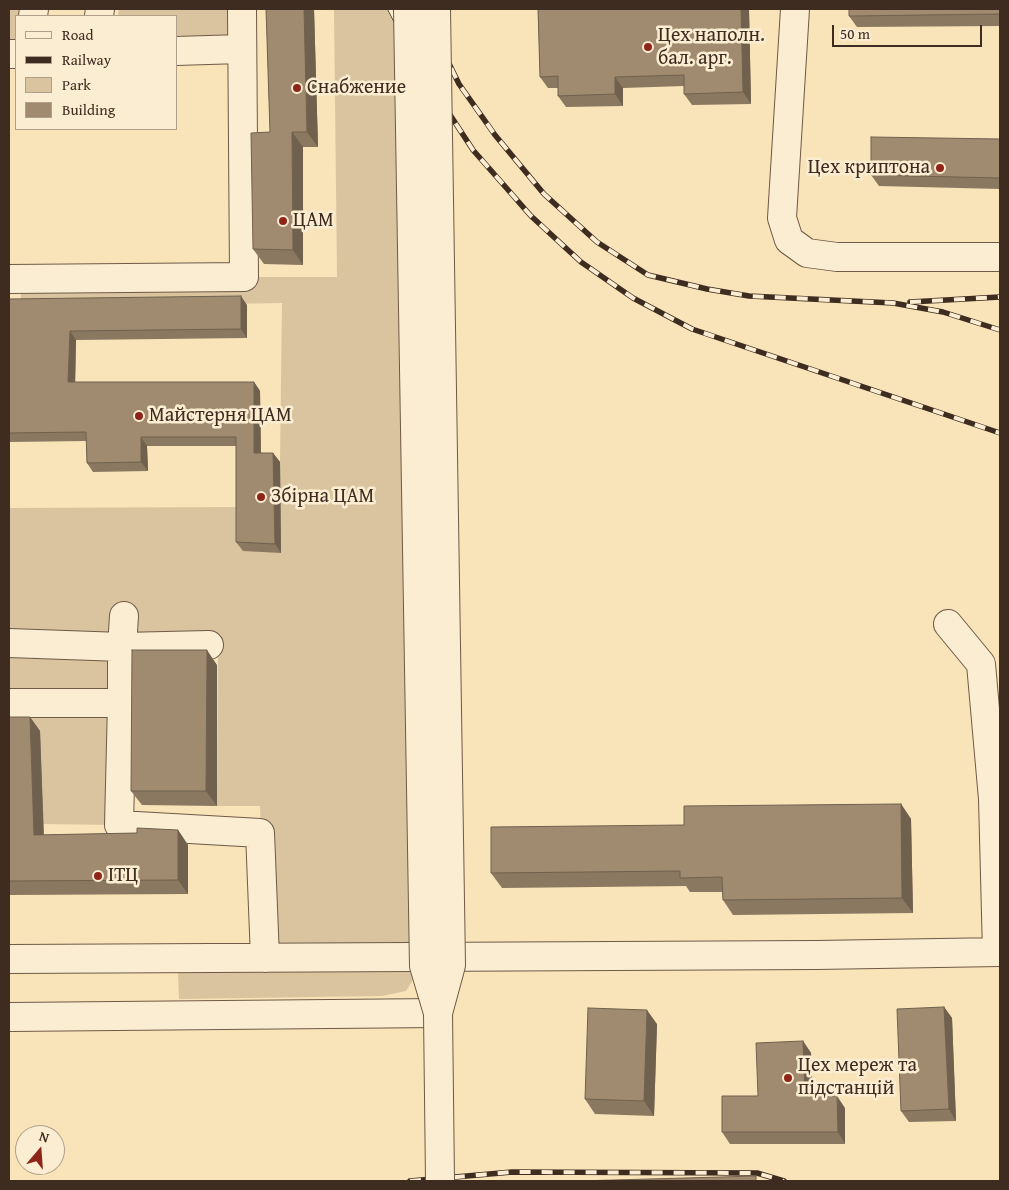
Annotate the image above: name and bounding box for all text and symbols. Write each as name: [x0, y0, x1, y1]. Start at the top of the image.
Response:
legend: [15, 15, 178, 130]
scale bar: [834, 15, 984, 47]
text: 50 m: [840, 23, 870, 44]
text: Road: [62, 24, 93, 45]
place label: Цех наполн. бал. арг.: [658, 24, 765, 71]
marker: Цех наполн. бал. арг.: [642, 41, 654, 53]
text: Railway: [62, 49, 111, 70]
text: Park: [62, 74, 91, 95]
place label: Снабжение: [307, 76, 406, 100]
marker: Снабжение: [291, 82, 303, 94]
text: Building: [62, 99, 115, 120]
place label: Цех криптона: [808, 156, 930, 180]
marker: Цех криптона: [934, 162, 946, 174]
place label: ЦАМ: [293, 209, 334, 233]
marker: ЦАМ: [277, 215, 289, 227]
place label: Майстерня ЦАМ: [149, 404, 292, 428]
marker: Майстерня ЦАМ: [133, 410, 145, 422]
place label: Збірна ЦАМ: [271, 485, 374, 509]
marker: Збірна ЦАМ: [255, 491, 267, 503]
place label: ІТЦ: [108, 864, 138, 888]
marker: ІТЦ: [92, 870, 104, 882]
place label: Цех мереж та підстанцій: [798, 1054, 917, 1101]
marker: Цех мереж та підстанцій: [782, 1072, 794, 1084]
north arrow: [15, 1125, 65, 1175]
text: N: [37, 1126, 52, 1148]

